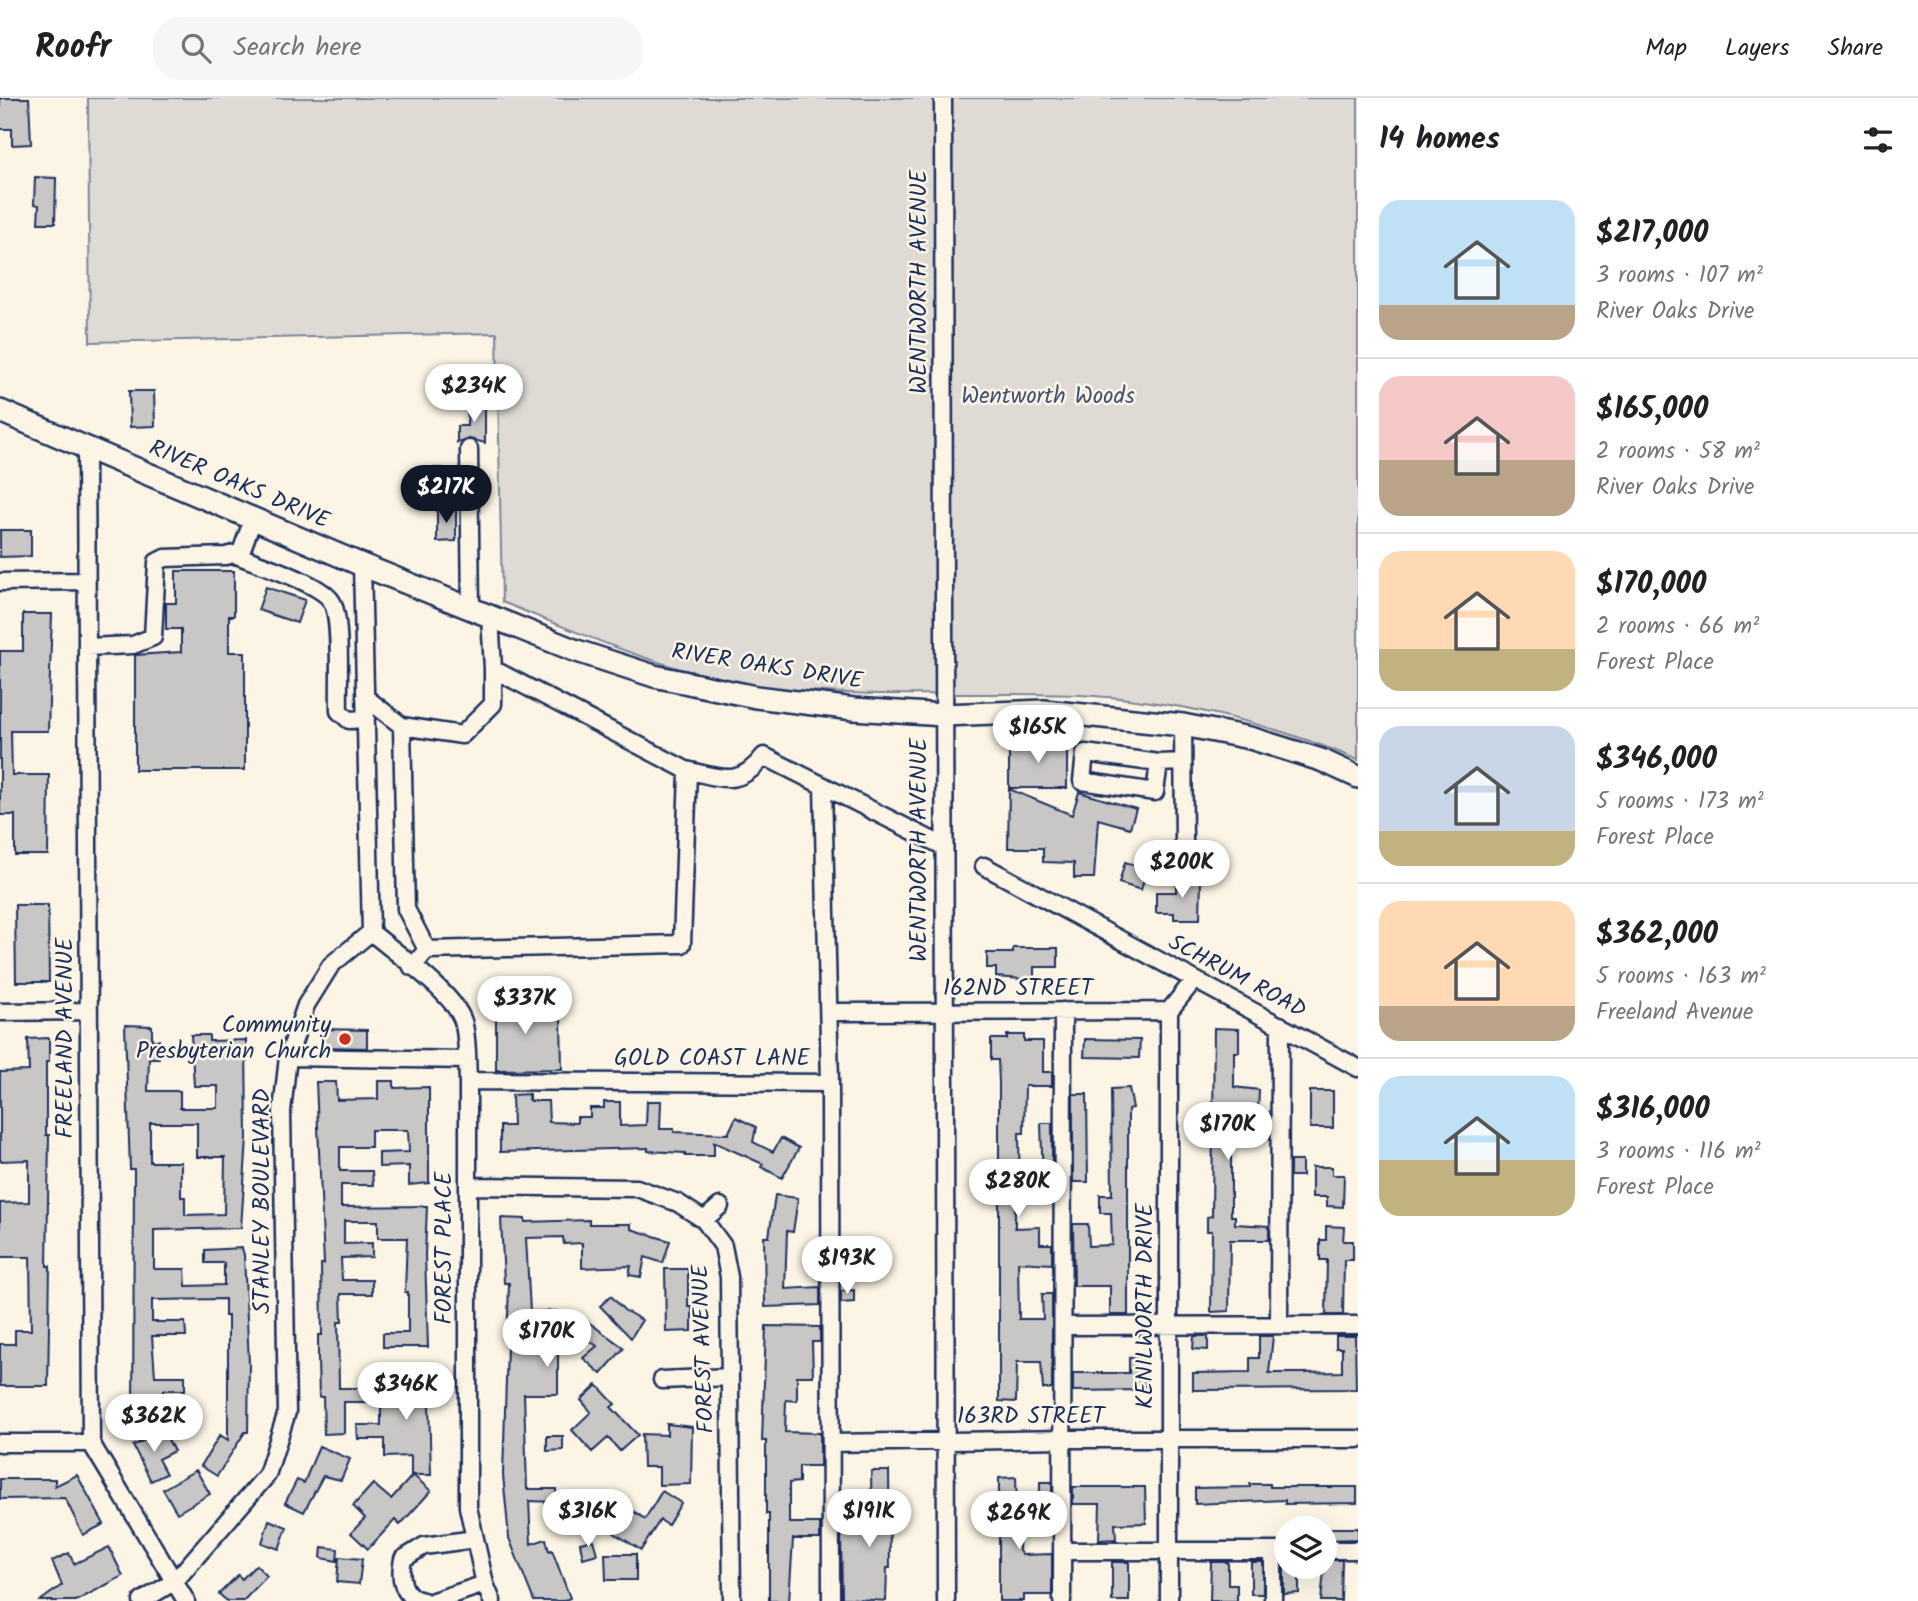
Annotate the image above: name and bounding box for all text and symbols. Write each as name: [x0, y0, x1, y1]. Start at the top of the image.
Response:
search box: [153, 17, 643, 80]
text: Roofr: [35, 22, 111, 75]
text: Search here: [233, 27, 361, 69]
icon: search: [177, 29, 215, 67]
text: Map: [1645, 29, 1687, 68]
text: Layers: [1725, 29, 1789, 68]
text: Share: [1827, 29, 1883, 68]
text: 14 homes: [1379, 116, 1500, 164]
icon: filters: [1859, 121, 1897, 159]
street label: WENTWORTH AVENUE: [902, 169, 938, 394]
text: $217,000: [1596, 210, 1709, 258]
icon: home: [1435, 228, 1519, 312]
text: 3 rooms · 107 m²: [1596, 258, 1763, 294]
text: River Oaks Drive: [1596, 294, 1754, 330]
pin: $234K: [425, 364, 523, 424]
text: $234K: [441, 369, 507, 405]
park label: Wentworth Woods: [961, 379, 1135, 415]
text: $165,000: [1596, 386, 1708, 434]
icon: home: [1435, 404, 1519, 488]
street label: RIVER OAKS DRIVE: [143, 431, 335, 540]
text: 2 rooms · 58 m²: [1596, 434, 1760, 470]
pin: $217K: [397, 466, 495, 525]
text: $217K: [417, 470, 475, 506]
text: River Oaks Drive: [1596, 470, 1754, 506]
text: $170,000: [1596, 561, 1706, 609]
icon: home: [1435, 579, 1519, 663]
text: 2 rooms · 66 m²: [1596, 609, 1759, 645]
street label: RIVER OAKS DRIVE: [669, 634, 866, 700]
text: Forest Place: [1596, 645, 1714, 681]
pin: $165K: [989, 706, 1087, 765]
text: $165K: [1009, 710, 1067, 746]
text: $346,000: [1596, 736, 1717, 784]
street label: WENTWORTH AVENUE: [902, 737, 938, 962]
icon: home: [1435, 754, 1519, 838]
text: 5 rooms · 173 m²: [1596, 784, 1764, 820]
text: Forest Place: [1596, 820, 1714, 856]
pin: $200K: [1133, 840, 1231, 900]
text: $200K: [1150, 845, 1214, 881]
text: $362,000: [1596, 911, 1718, 959]
street label: SCHRUM ROAD: [1161, 925, 1313, 1029]
icon: home: [1435, 929, 1519, 1013]
street label: FREELAND AVENUE: [48, 937, 84, 1139]
text: 5 rooms · 163 m²: [1596, 959, 1766, 995]
street label: 162ND STREET: [943, 971, 1095, 1007]
pin: $337K: [476, 976, 574, 1036]
text: $337K: [493, 981, 557, 1017]
text: Freeland Avenue: [1596, 995, 1753, 1031]
place label: Community Presbyterian Church: [136, 1008, 331, 1070]
marker: Community Presbyterian Church: [337, 1031, 353, 1047]
street label: GOLD COAST LANE: [614, 1041, 811, 1077]
text: $316,000: [1596, 1086, 1710, 1134]
street label: STANLEY BOULEVARD: [245, 1088, 281, 1314]
pin: $170K: [1179, 1102, 1277, 1162]
icon: home: [1435, 1104, 1519, 1188]
text: $170K: [1199, 1107, 1257, 1143]
text: 3 rooms · 116 m²: [1596, 1134, 1761, 1170]
pin: $280K: [969, 1160, 1067, 1219]
text: $280K: [985, 1164, 1051, 1200]
text: Forest Place: [1596, 1170, 1714, 1206]
street label: FOREST PLACE: [427, 1171, 463, 1325]
street label: KENILWORTH DRIVE: [1128, 1203, 1164, 1409]
pin: $193K: [798, 1236, 896, 1296]
text: $193K: [818, 1241, 876, 1277]
street label: FOREST AVENUE: [683, 1263, 725, 1434]
pin: $170K: [498, 1310, 596, 1369]
text: $170K: [518, 1314, 576, 1350]
pin: $346K: [357, 1362, 455, 1422]
text: $346K: [373, 1367, 439, 1403]
pin: $362K: [105, 1394, 203, 1454]
text: $362K: [121, 1399, 187, 1435]
street label: 163RD STREET: [957, 1399, 1107, 1435]
pin: $316K: [539, 1490, 637, 1549]
pin: $191K: [820, 1490, 918, 1549]
pin: $269K: [970, 1492, 1068, 1551]
text: $316K: [558, 1494, 618, 1530]
text: $191K: [843, 1494, 896, 1530]
text: $269K: [987, 1496, 1051, 1532]
map controls: [1274, 1516, 1337, 1579]
button: layers: [1274, 1516, 1337, 1579]

